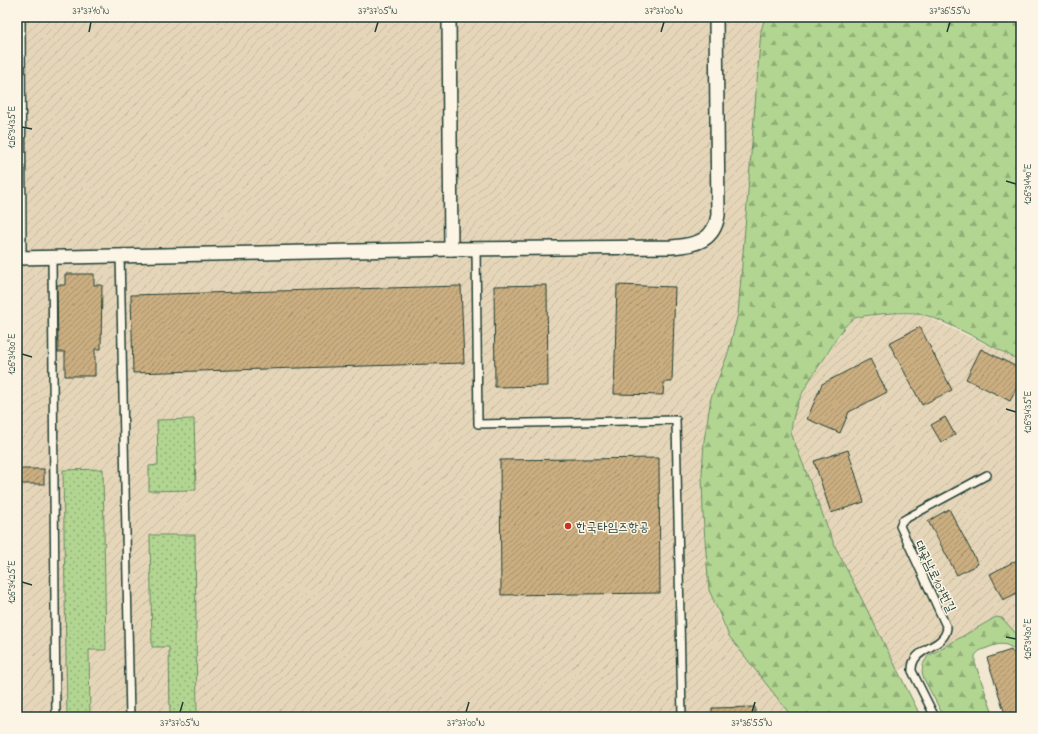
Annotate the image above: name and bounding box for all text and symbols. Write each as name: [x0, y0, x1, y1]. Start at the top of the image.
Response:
text: 37°37'10"N: [73, 4, 110, 19]
text: 37°37'05"N: [358, 4, 398, 19]
text: 37°37'00"N: [645, 4, 683, 19]
text: 37°36'55"N: [929, 4, 971, 19]
text: 126°34'35"E: [5, 106, 20, 148]
text: 126°34'40"E: [1021, 163, 1036, 205]
text: 126°34'30"E: [5, 333, 20, 375]
text: 126°34'35"E: [1021, 391, 1036, 433]
place label: 한국타임즈항공: [576, 518, 649, 537]
marker: 한국타임즈항공: [563, 521, 573, 531]
street label: 대곶남로107번길: [909, 537, 960, 616]
text: 126°34'25"E: [5, 560, 20, 604]
text: 126°34'30"E: [1021, 618, 1036, 660]
text: 37°37'05"N: [160, 716, 200, 731]
text: 37°37'00"N: [447, 716, 485, 731]
text: 37°36'55"N: [731, 716, 773, 731]

